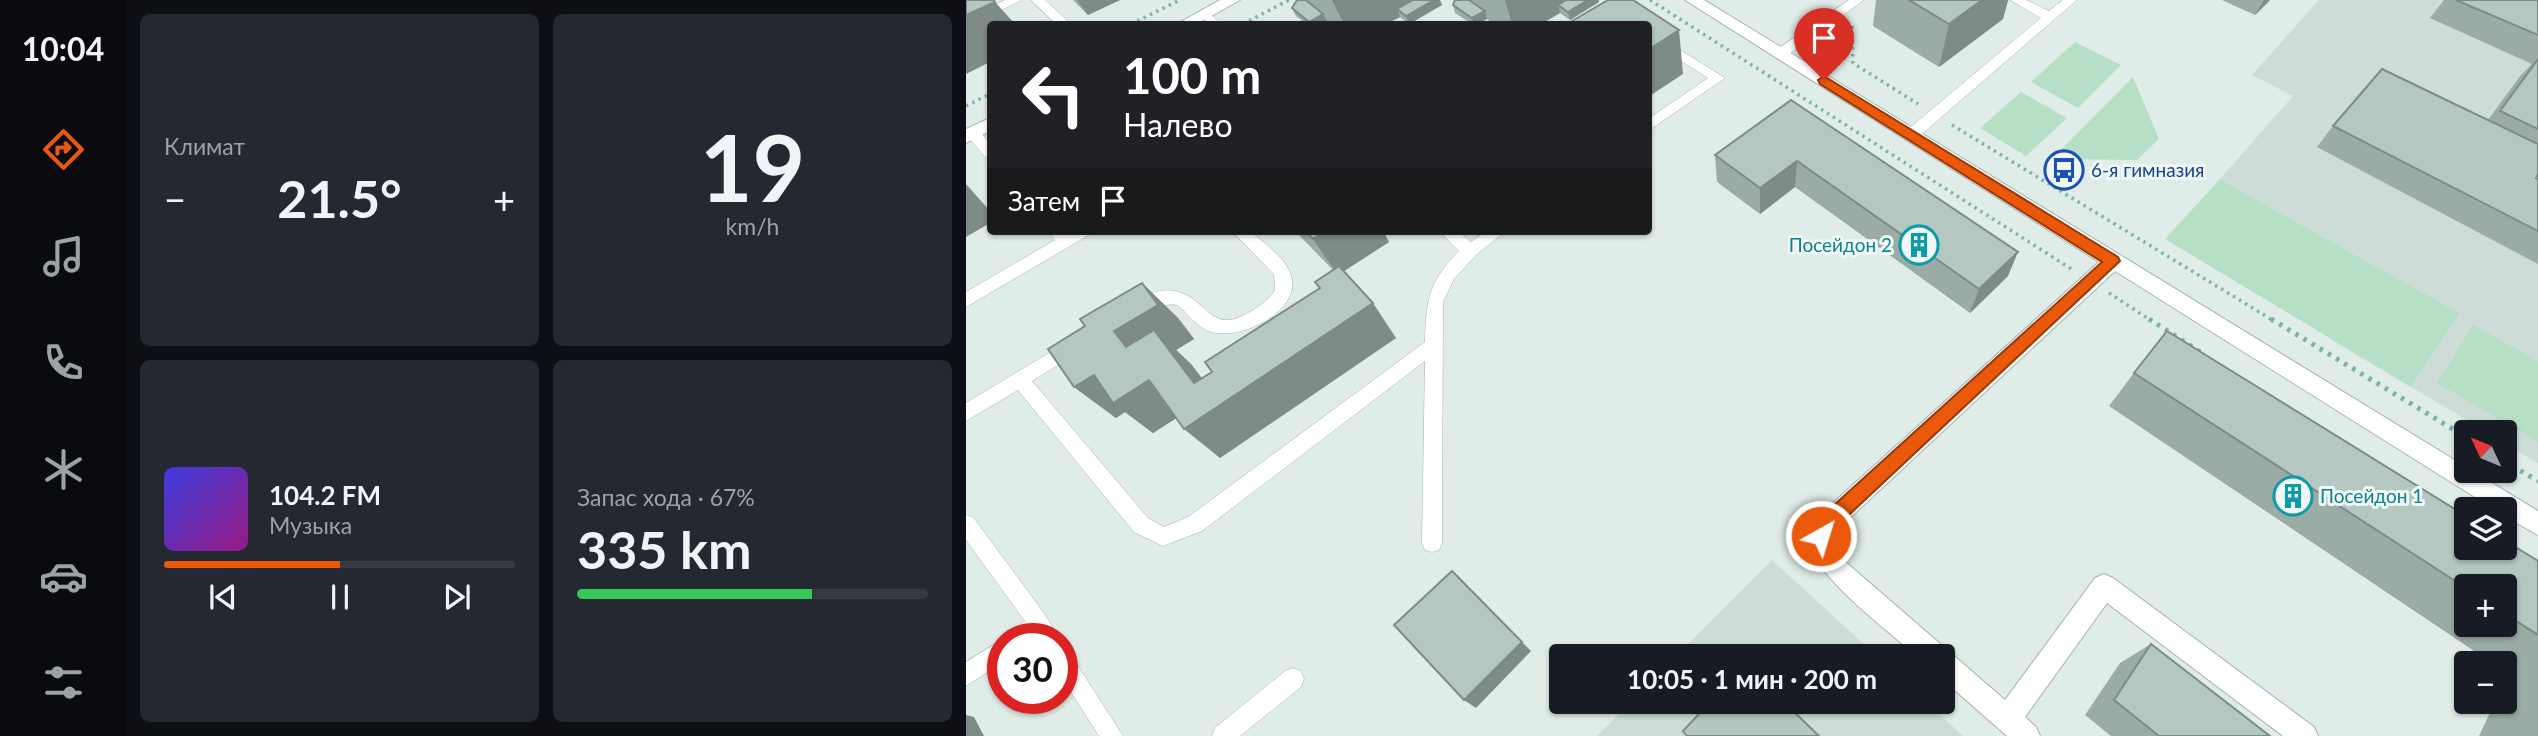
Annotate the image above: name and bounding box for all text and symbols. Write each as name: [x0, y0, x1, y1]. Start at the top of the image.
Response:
pin: [1794, 8, 1854, 80]
icon: arrive: [1805, 19, 1843, 57]
text: 10:04: [22, 29, 104, 68]
text: 100 m: [1123, 46, 1261, 104]
icon: left: [1008, 49, 1099, 140]
text: Налево: [1123, 105, 1233, 144]
text: 19: [700, 112, 805, 221]
icon: directions: [39, 125, 88, 174]
text: Климат: [164, 132, 245, 160]
bus stop icon: 6-я гимназия: [2043, 149, 2085, 191]
place label: 6-я гимназия: [2091, 158, 2204, 181]
text: 21.5°: [277, 167, 402, 229]
text: −: [164, 176, 186, 222]
text: +: [493, 176, 515, 222]
icon: arrive: [1094, 182, 1132, 220]
text: Затем: [1008, 185, 1080, 217]
text: km/h: [726, 212, 779, 240]
building icon: Посейдон 2: [1898, 224, 1940, 266]
icon: music: [39, 232, 88, 281]
place label: Посейдон 2: [1789, 233, 1892, 256]
icon: phone: [39, 338, 88, 387]
north arrow: [2454, 420, 2516, 483]
map controls: [2454, 420, 2517, 714]
icon: climate: [39, 445, 88, 494]
building icon: Посейдон 1: [2272, 475, 2314, 517]
text: 104.2 FM: [269, 479, 381, 511]
text: Запас хода · 67%: [577, 483, 755, 511]
place label: Посейдон 1: [2320, 484, 2423, 507]
button: layers: [2454, 497, 2517, 560]
position arrow: [1784, 499, 1858, 573]
text: Музыка: [269, 511, 352, 539]
text: 335 km: [577, 518, 751, 580]
icon: car: [39, 552, 88, 601]
button: +: [2454, 574, 2517, 637]
icon: previous: [204, 578, 242, 616]
icon: pause: [321, 578, 359, 616]
icon: next: [438, 578, 476, 616]
speed limit sign: 30: [987, 623, 1078, 714]
button: −: [2454, 651, 2517, 714]
icon: filters: [39, 658, 88, 707]
text: 10:05 · 1 мин · 200 m: [1627, 663, 1877, 695]

